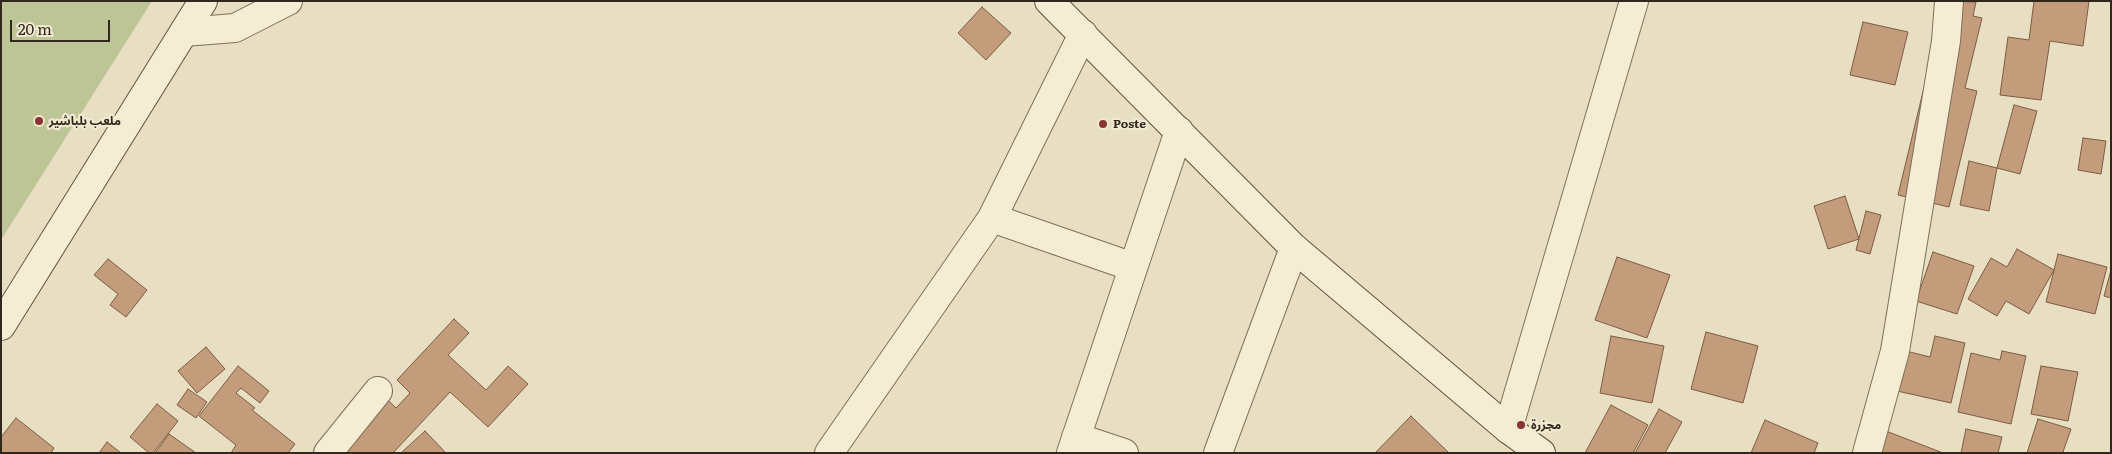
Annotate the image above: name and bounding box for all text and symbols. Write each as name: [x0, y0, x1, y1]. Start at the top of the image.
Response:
scale bar: [12, 10, 112, 42]
text: 20 m: [18, 17, 52, 40]
place label: ملعب بلباشير: [49, 114, 121, 128]
marker: ملعب بلباشير: [33, 115, 45, 127]
place label: Poste: [1113, 117, 1146, 131]
marker: Poste: [1097, 118, 1109, 130]
place label: مجزرة: [1531, 418, 1561, 432]
marker: مجزرة: [1515, 419, 1527, 431]

